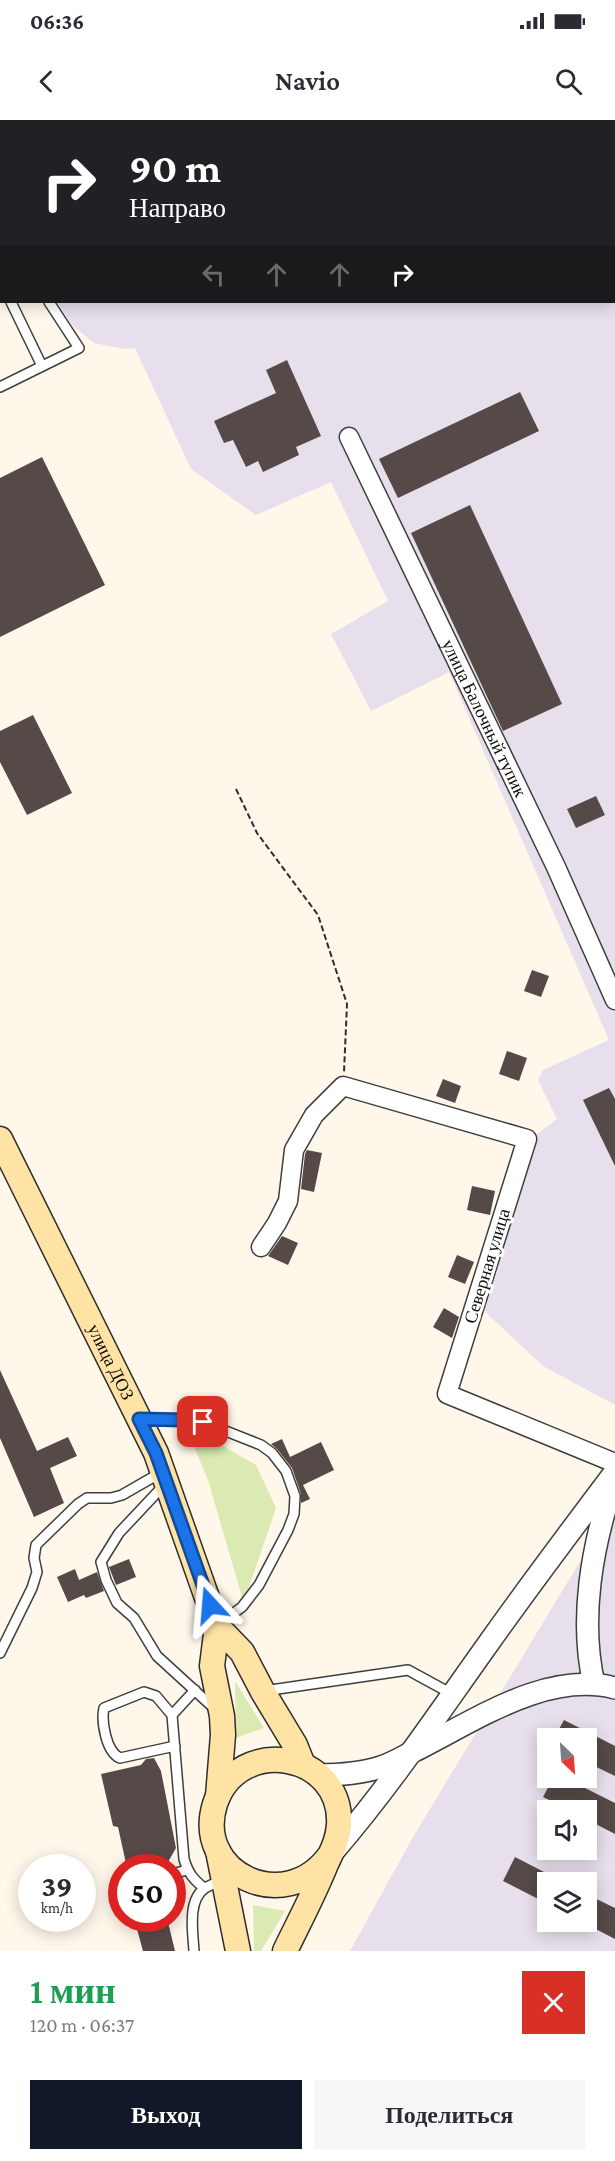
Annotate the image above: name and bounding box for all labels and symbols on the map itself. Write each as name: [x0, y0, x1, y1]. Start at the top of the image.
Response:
street label: улица Балочный тупик: [438, 636, 531, 800]
street label: Северная улица: [460, 1206, 514, 1326]
street label: улица ДОЗ: [84, 1321, 138, 1403]
pin: [177, 1396, 228, 1447]
position arrow: [178, 1573, 242, 1637]
north arrow: [537, 1728, 597, 1788]
speed limit sign: 50: [108, 1854, 186, 1932]

